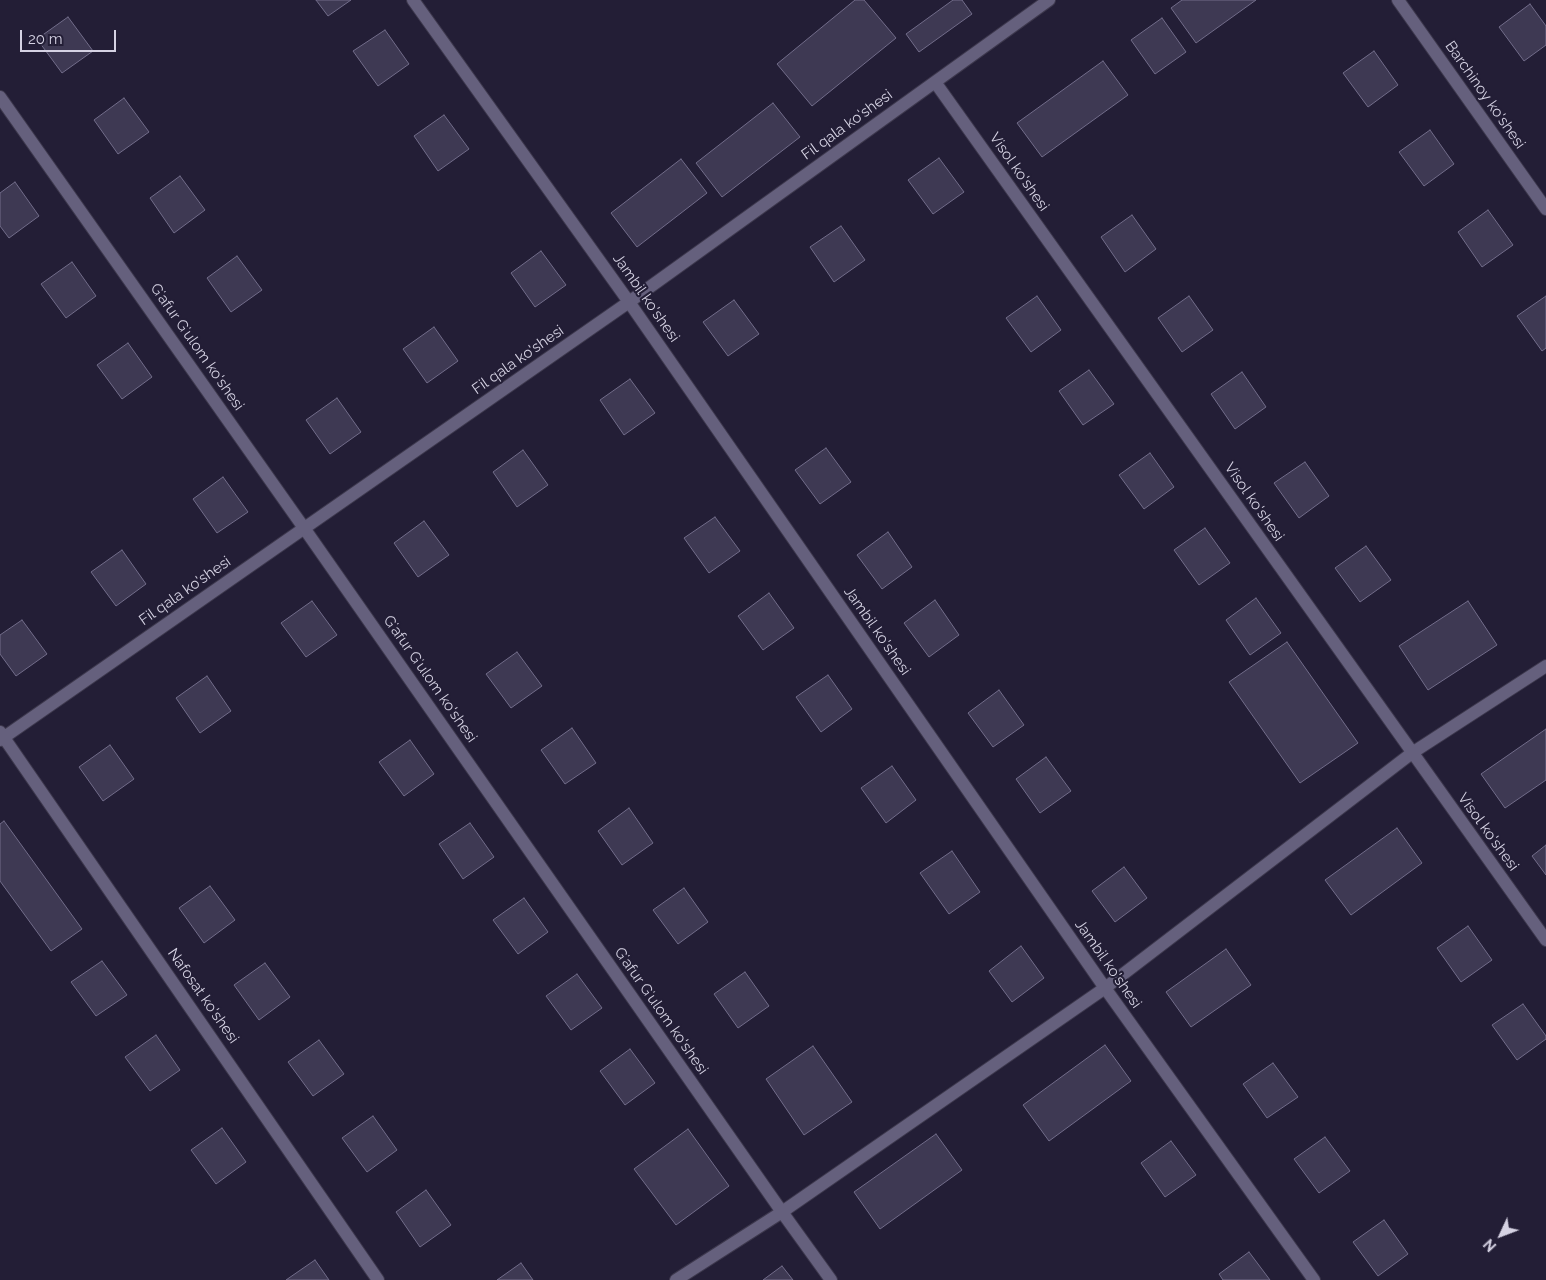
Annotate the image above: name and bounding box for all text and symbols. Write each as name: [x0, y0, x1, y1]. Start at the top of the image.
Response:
scale bar: [22, 20, 119, 52]
text: 20 m: [28, 30, 63, 48]
street label: Barchinoy ko'shesi: [1441, 38, 1529, 152]
street label: Fil qala ko'shesi: [798, 86, 896, 164]
street label: Visol ko'shesi: [985, 129, 1053, 215]
street label: Jambil ko'shesi: [609, 250, 683, 346]
street label: Gʻafur Gʻulom ko'shesi: [146, 280, 248, 414]
street label: Fil qala ko'shesi: [469, 322, 567, 398]
street label: Visol ko'shesi: [1220, 459, 1288, 545]
street label: Fil qala ko'shesi: [136, 553, 234, 629]
street label: Jambil ko'shesi: [840, 583, 914, 679]
street label: Gʻafur Gʻulom ko'shesi: [379, 612, 481, 746]
street label: Visol ko'shesi: [1454, 790, 1522, 874]
street label: Jambil ko'shesi: [1071, 916, 1145, 1012]
street label: Gʻafur Gʻulom ko'shesi: [610, 944, 712, 1078]
street label: Nafosat ko'shesi: [164, 945, 242, 1047]
north arrow: [1476, 1210, 1526, 1260]
text: N: [1481, 1236, 1500, 1255]

